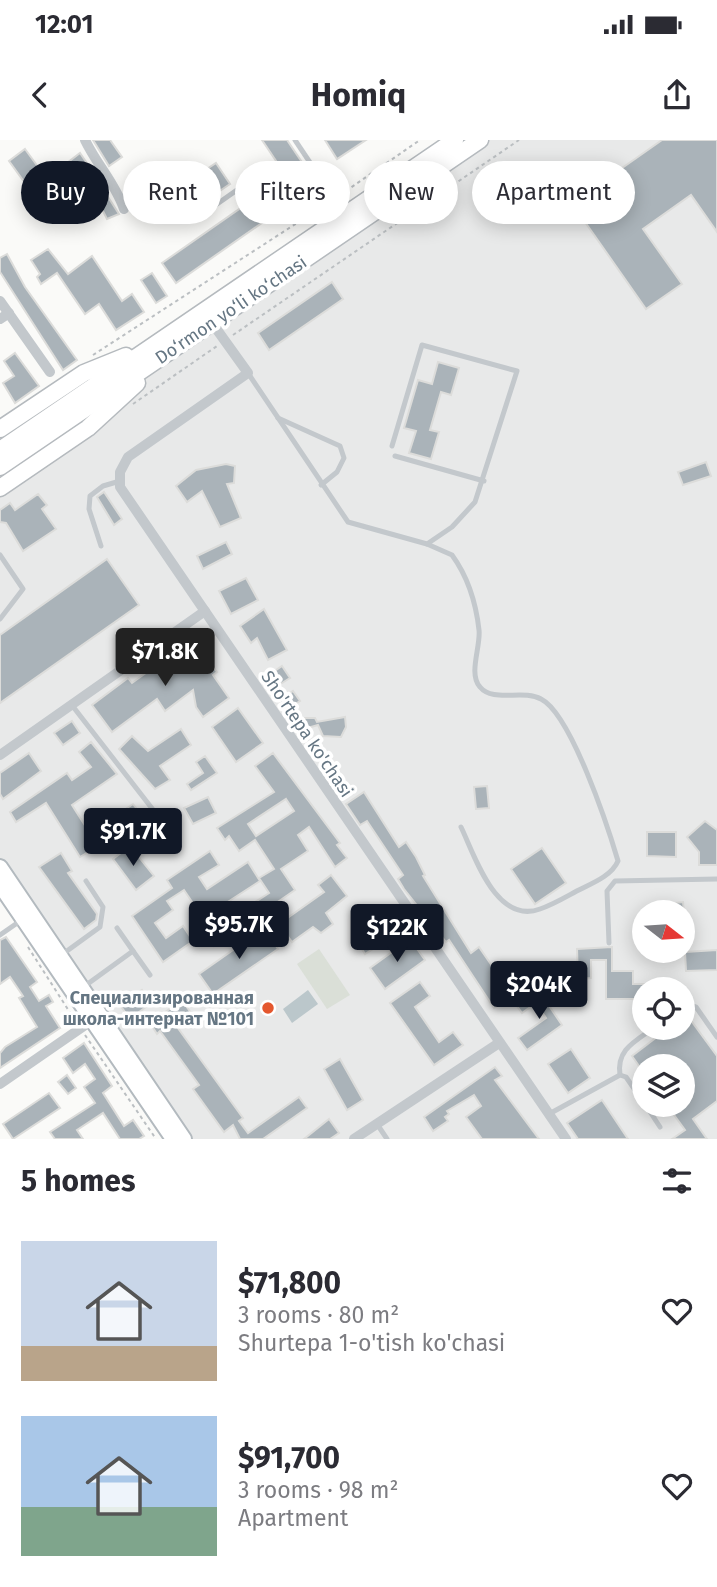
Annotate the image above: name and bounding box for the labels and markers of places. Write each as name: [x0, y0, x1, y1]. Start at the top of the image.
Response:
pin: $71.8K: [108, 629, 222, 688]
pin: $91.7K: [76, 808, 190, 868]
pin: $95.7K: [182, 902, 296, 961]
pin: $122K: [348, 904, 446, 964]
pin: $204K: [490, 962, 588, 1021]
place label: Специализированная школа-интернат №101: [63, 987, 254, 1030]
marker: Специализированная школа-интернат №101: [260, 1000, 276, 1016]

